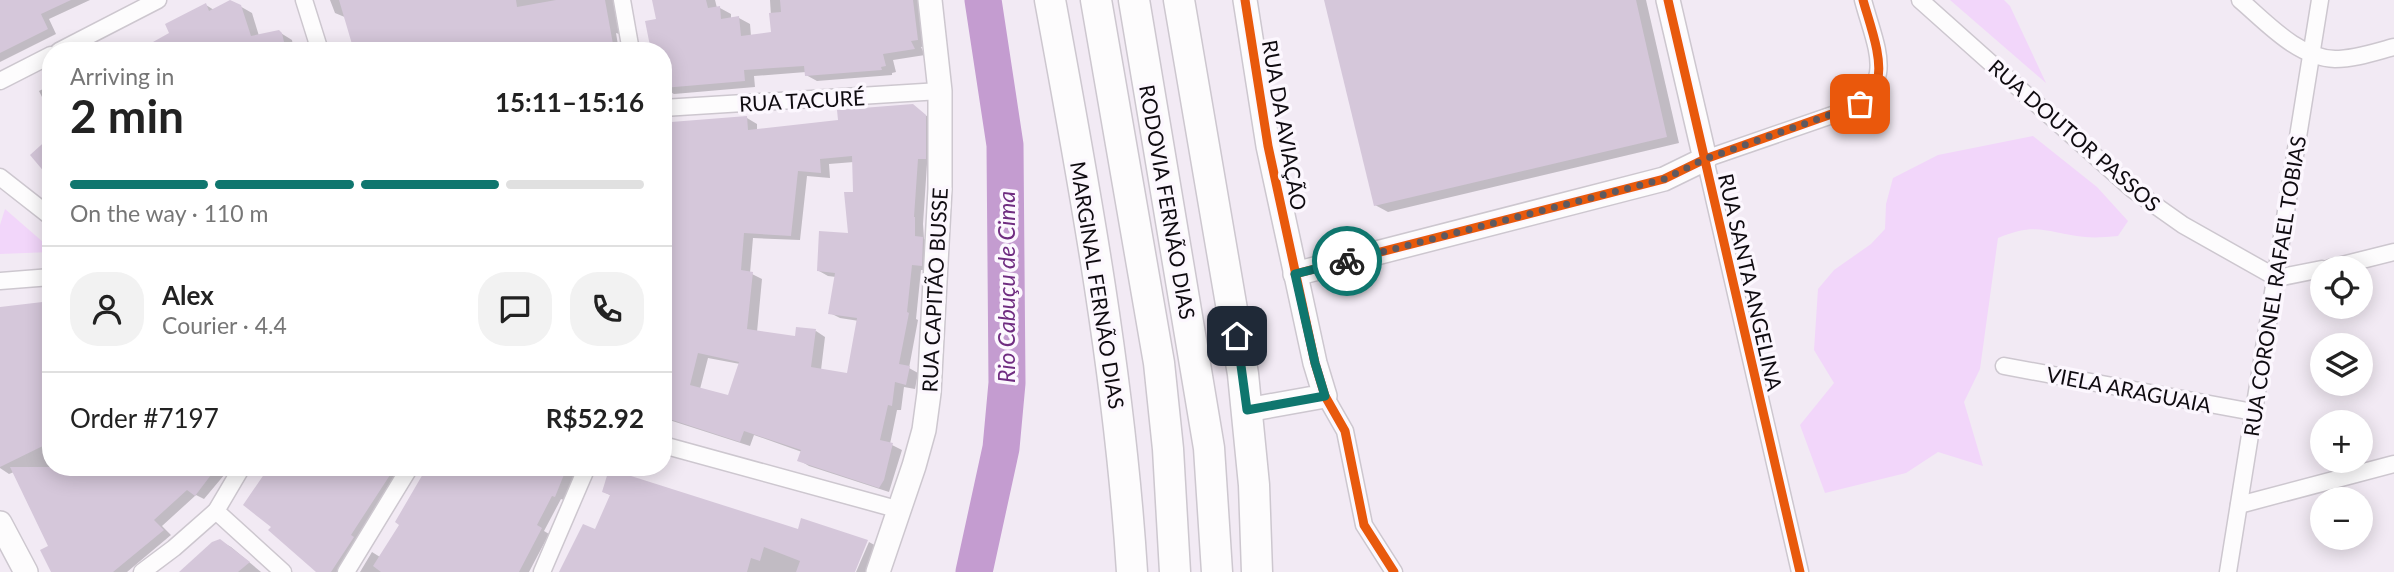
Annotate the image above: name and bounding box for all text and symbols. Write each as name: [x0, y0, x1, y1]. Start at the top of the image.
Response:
street label: RUA DA AVIAÇÃO: [1258, 38, 1312, 212]
street label: RUA DOUTOR PASSOS: [1984, 54, 2166, 216]
text: Arriving in: [70, 62, 174, 90]
pin: [1830, 74, 1890, 134]
street label: RODOVIA FERNÃO DIAS: [1135, 83, 1201, 321]
street label: RUA TACURÉ: [738, 84, 866, 116]
icon: bag: [1841, 85, 1879, 123]
text: 15:11–15:16: [495, 86, 644, 118]
text: 2 min: [70, 88, 184, 143]
street label: RUA CORONEL RAFAEL TOBIAS: [2238, 134, 2310, 438]
street label: MARGINAL FERNÃO DIAS: [1066, 159, 1130, 411]
street label: RUA SANTA ANGELINA: [1714, 171, 1788, 394]
street label: RUA CAPITÃO BUSSE: [916, 187, 952, 393]
water label: Rio Cabuçu de Cima: [992, 191, 1020, 383]
text: On the way · 110 m: [70, 199, 269, 227]
courier: [1312, 226, 1382, 296]
icon: bike: [1328, 242, 1366, 280]
map controls: [2310, 256, 2373, 550]
button: locate: [2310, 256, 2373, 319]
button: person: [70, 272, 144, 346]
button: chat: [478, 272, 552, 346]
button: phone: [570, 272, 644, 346]
text: Alex: [162, 279, 214, 311]
pin: [1207, 306, 1267, 366]
text: Courier · 4.4: [162, 311, 287, 339]
icon: home: [1218, 317, 1256, 355]
button: layers: [2310, 333, 2373, 396]
street label: VIELA ARAGUAIA: [2045, 361, 2214, 417]
text: Order #7197: [70, 402, 219, 434]
text: R$52.92: [546, 402, 644, 434]
button: +: [2310, 410, 2373, 473]
button: −: [2310, 487, 2373, 550]

